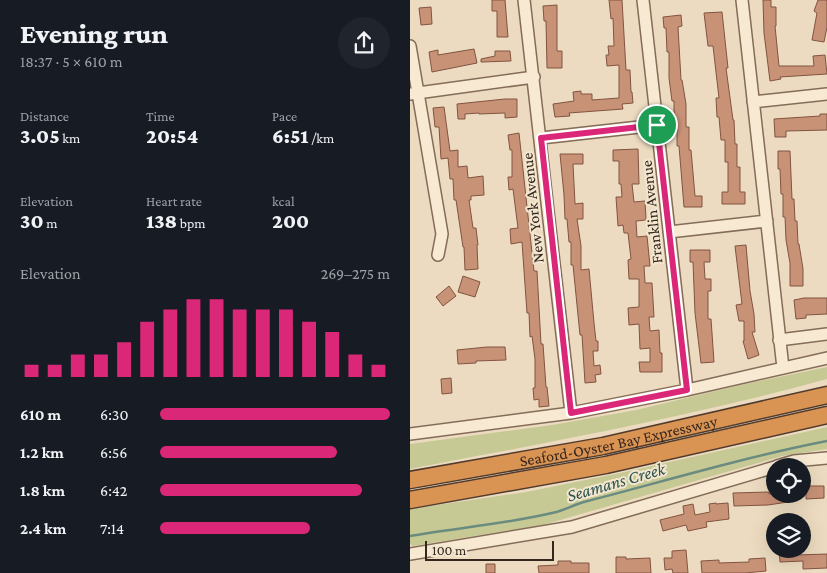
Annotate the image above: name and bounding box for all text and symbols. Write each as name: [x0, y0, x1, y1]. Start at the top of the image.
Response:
button: share: [338, 17, 390, 69]
text: Evening run: [20, 18, 168, 49]
text: 18:37 · 5 × 610 m: [20, 53, 123, 70]
pin: [636, 104, 678, 146]
text: Distance: [20, 108, 69, 124]
text: Time: [146, 108, 175, 124]
text: Pace: [272, 108, 297, 124]
icon: arrive: [643, 111, 671, 139]
text: 3.05: [20, 124, 60, 148]
text: 20:54: [146, 124, 198, 148]
text: 6:51: [272, 124, 309, 148]
text: km: [60, 130, 80, 146]
text: /km: [309, 130, 334, 146]
street label: New York Avenue: [518, 152, 547, 264]
street label: Franklin Avenue: [638, 159, 665, 265]
text: Elevation: [20, 193, 73, 209]
text: Heart rate: [146, 193, 202, 209]
text: kcal: [272, 193, 295, 209]
text: 30: [20, 209, 44, 233]
text: 138: [146, 209, 177, 233]
text: 200: [272, 209, 309, 233]
text: m: [44, 215, 57, 231]
text: bpm: [177, 215, 206, 231]
text: Elevation: [20, 265, 81, 282]
text: 269–275 m: [321, 265, 390, 282]
text: 610 m: [20, 406, 61, 423]
text: 6:30: [100, 406, 128, 423]
street label: Seaford-Oyster Bay Expressway: [518, 412, 720, 470]
text: 1.2 km: [20, 444, 64, 461]
text: 6:56: [100, 444, 127, 461]
water label: Seamans Creek: [564, 458, 669, 506]
map controls: [766, 458, 811, 558]
button: locate: [766, 458, 811, 503]
text: 1.8 km: [20, 482, 65, 499]
text: 6:42: [100, 482, 127, 499]
button: layers: [766, 513, 811, 558]
text: 2.4 km: [20, 520, 66, 537]
text: 7:14: [100, 520, 124, 537]
scale bar: [425, 538, 554, 561]
text: 100 m: [432, 542, 466, 558]

